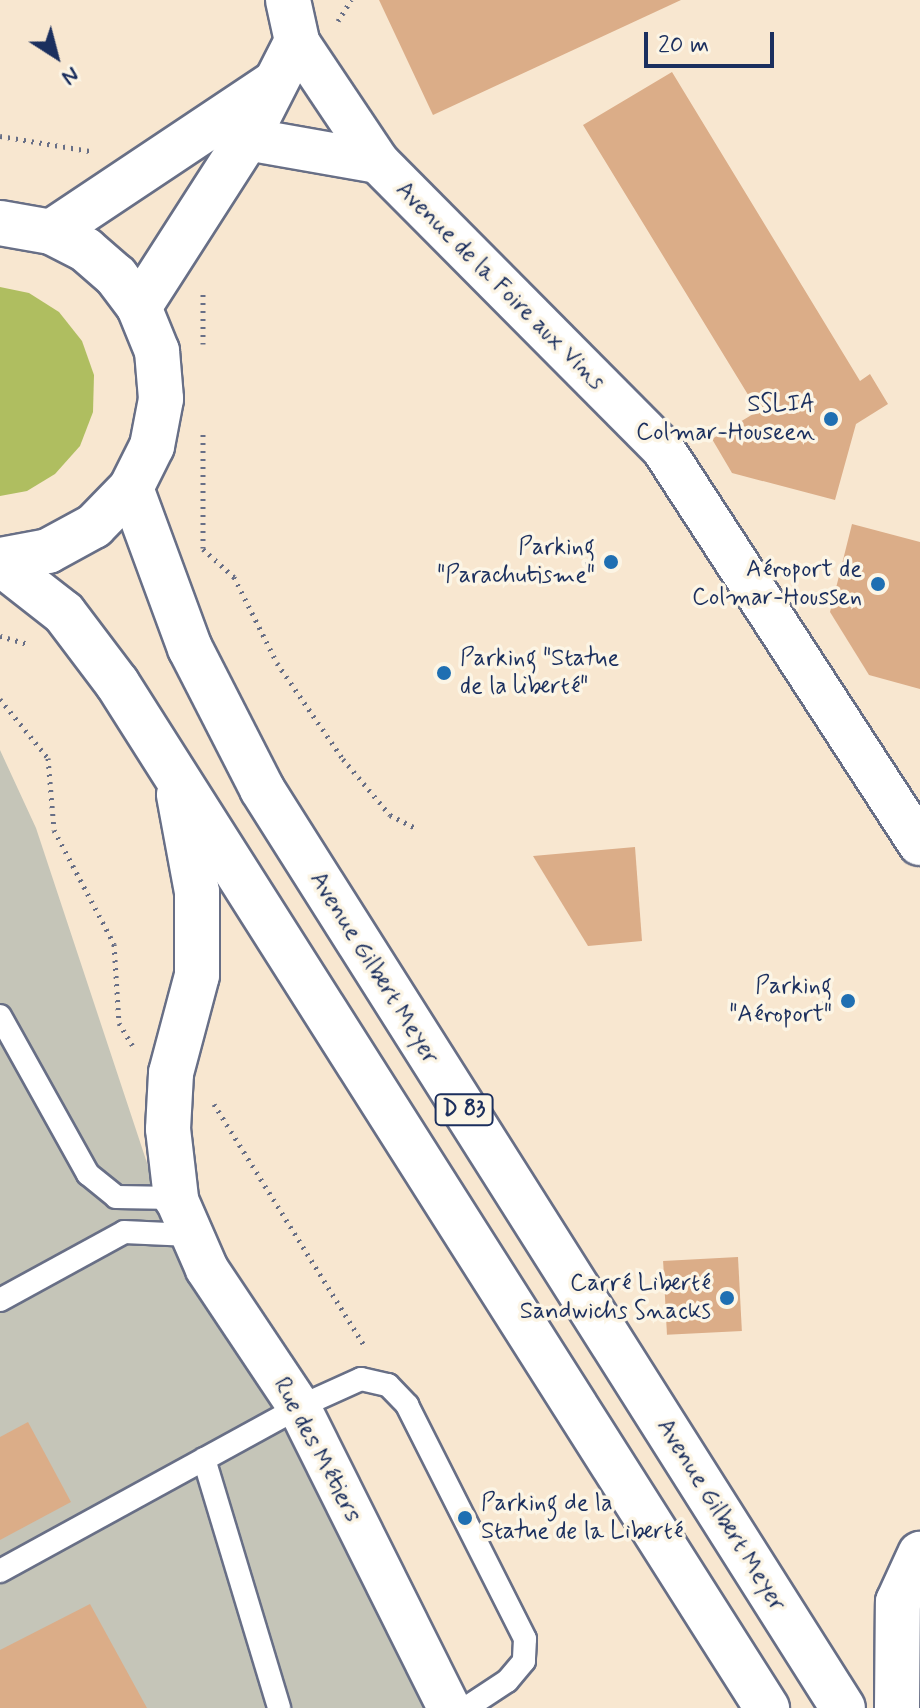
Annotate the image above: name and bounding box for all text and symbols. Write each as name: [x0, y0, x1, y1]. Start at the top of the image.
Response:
north arrow: [16, 16, 96, 96]
scale bar: [648, 16, 778, 66]
text: 20 m: [658, 30, 709, 61]
text: N: [56, 60, 84, 91]
street label: Avenue de la Foire aux Vins: [392, 178, 608, 394]
place label: SSLIA Colmar-Houseen: [636, 391, 815, 447]
marker: SSLIA Colmar-Houseen: [822, 410, 840, 428]
place label: Parking "Parachutisme": [437, 534, 595, 590]
marker: Parking "Parachutisme": [602, 553, 620, 571]
place label: Aéroport de Colmar-Houssen: [692, 556, 862, 612]
marker: Aéroport de Colmar-Houssen: [869, 575, 887, 593]
place label: Parking "Statue de la liberté": [460, 645, 619, 701]
marker: Parking "Statue de la liberté": [435, 664, 453, 682]
street label: Avenue Gilbert Meyer: [302, 865, 446, 1071]
place label: Parking "Aéroport": [729, 973, 832, 1029]
marker: Parking "Aéroport": [839, 992, 857, 1010]
road number: D 83: [434, 1092, 494, 1128]
place label: Carré Liberté Sandwichs Snacks: [525, 1270, 711, 1326]
marker: Carré Liberté Sandwichs Snacks: [718, 1289, 736, 1307]
street label: Rue des Métiers: [266, 1372, 368, 1528]
street label: Avenue Gilbert Meyer: [649, 1412, 793, 1618]
place label: Parking de la Statue de la Liberté: [481, 1490, 683, 1546]
marker: Parking de la Statue de la Liberté: [456, 1509, 474, 1527]

